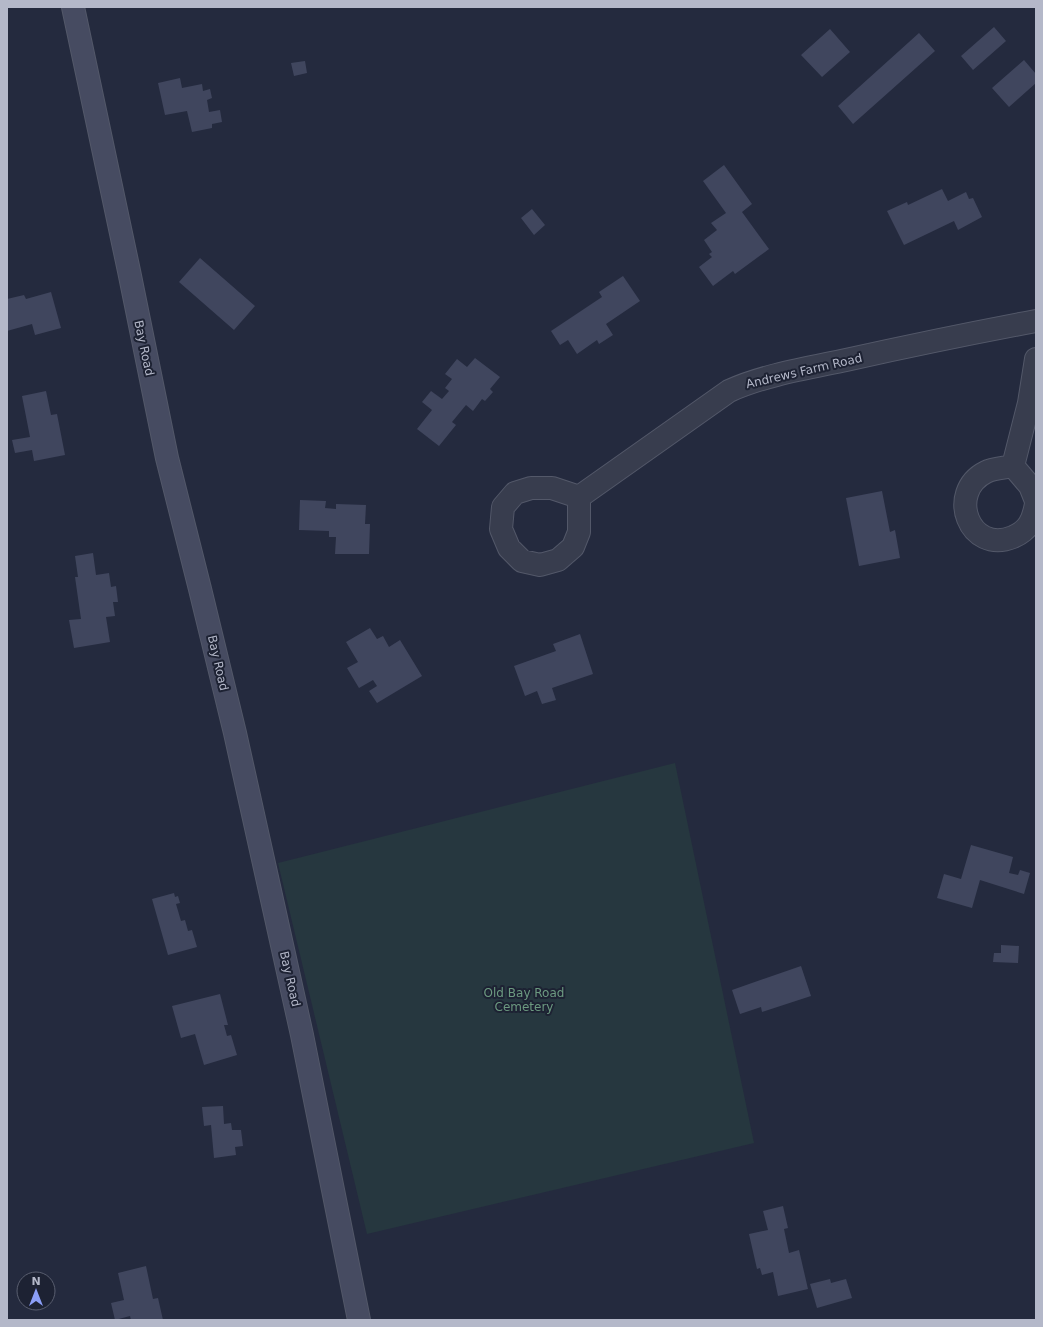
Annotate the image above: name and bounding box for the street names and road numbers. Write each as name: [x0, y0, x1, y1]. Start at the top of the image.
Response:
street label: Bay Road: [131, 319, 157, 377]
street label: Andrews Farm Road: [745, 351, 863, 391]
street label: Bay Road: [205, 634, 231, 692]
street label: Bay Road: [277, 950, 303, 1008]

